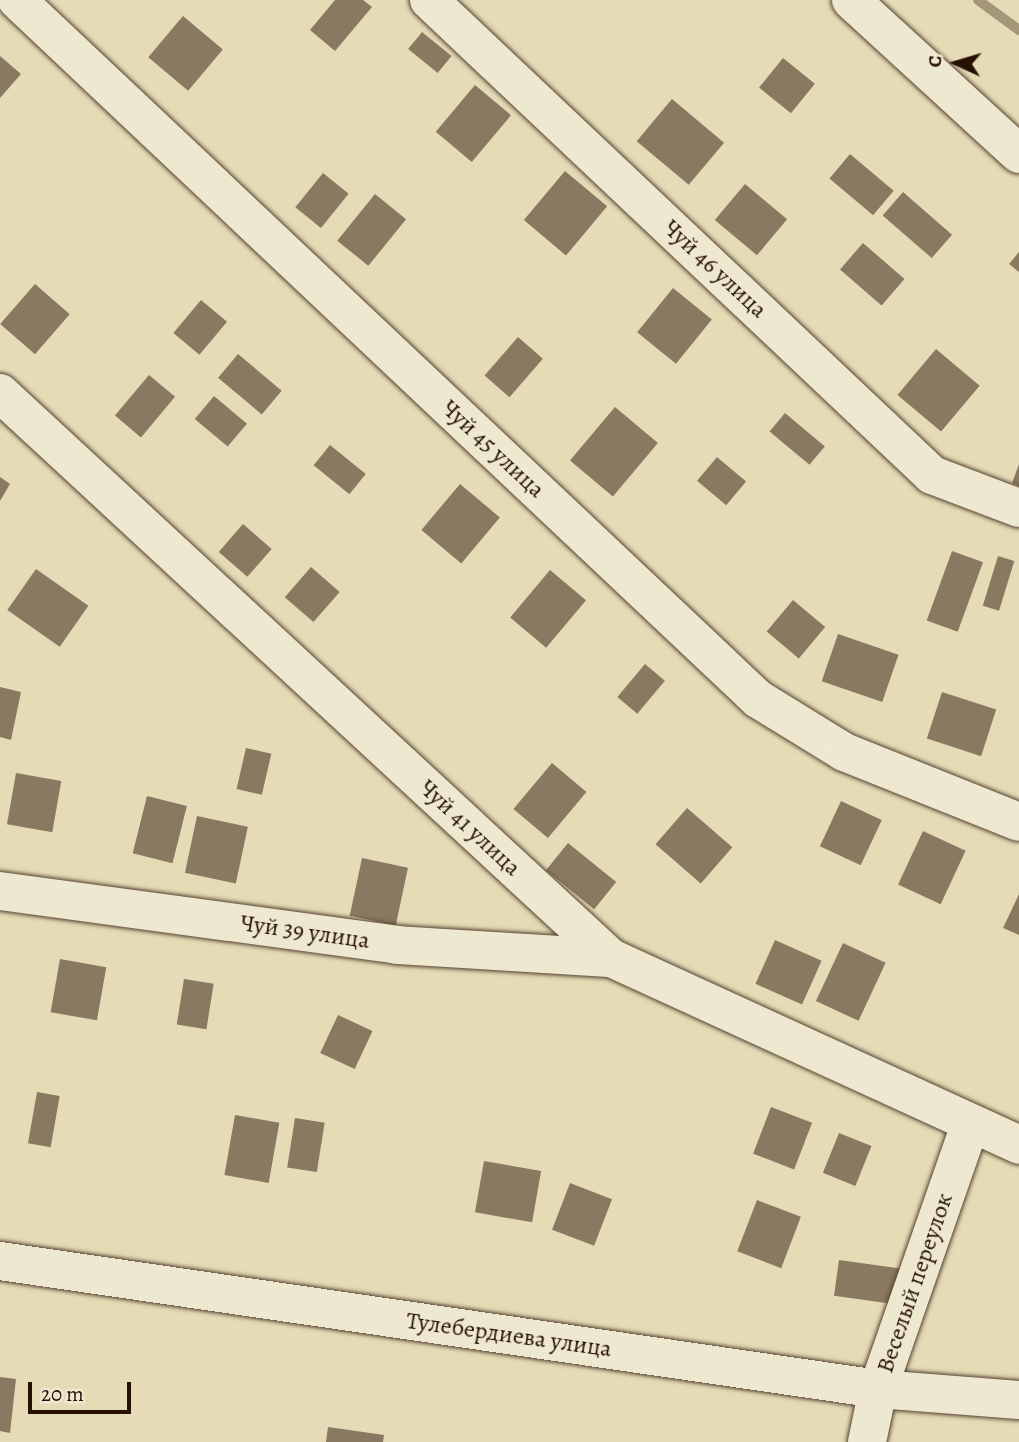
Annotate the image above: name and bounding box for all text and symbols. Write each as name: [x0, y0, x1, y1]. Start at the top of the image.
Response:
north arrow: [921, 28, 991, 98]
text: С: [922, 55, 948, 68]
street label: Чуй 46 улица: [657, 214, 773, 324]
street label: Чуй 45 улица: [435, 394, 551, 504]
street label: Чуй 41 улица: [413, 774, 527, 882]
street label: Чуй 39 улица: [239, 909, 371, 955]
street label: Веселый переулок: [871, 1189, 959, 1377]
street label: Тулебердиева улица: [404, 1306, 614, 1364]
scale bar: [32, 1368, 135, 1412]
text: 20 m: [41, 1380, 84, 1408]

